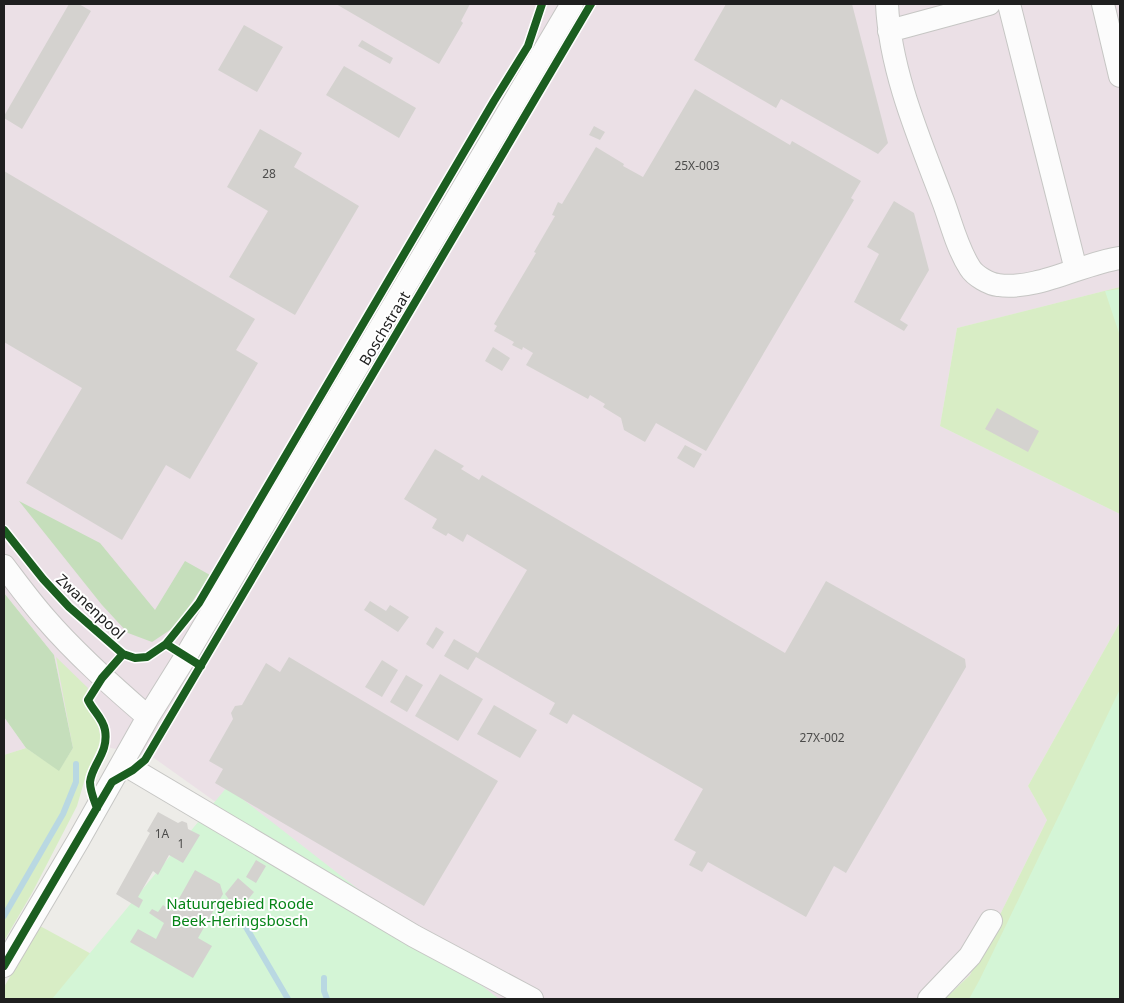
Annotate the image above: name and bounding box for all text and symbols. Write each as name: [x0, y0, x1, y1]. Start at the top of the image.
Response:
house number: 25X-003: [674, 157, 720, 174]
house number: 28: [262, 165, 276, 182]
street label: Boschstraat: [354, 287, 414, 369]
street label: Zwanenpool: [52, 569, 130, 643]
house number: 27X-002: [799, 729, 845, 746]
house number: 1A: [155, 825, 170, 842]
house number: 1: [178, 835, 184, 852]
park label: Natuurgebied Roode Beek-Heringsbosch: [166, 893, 314, 930]

